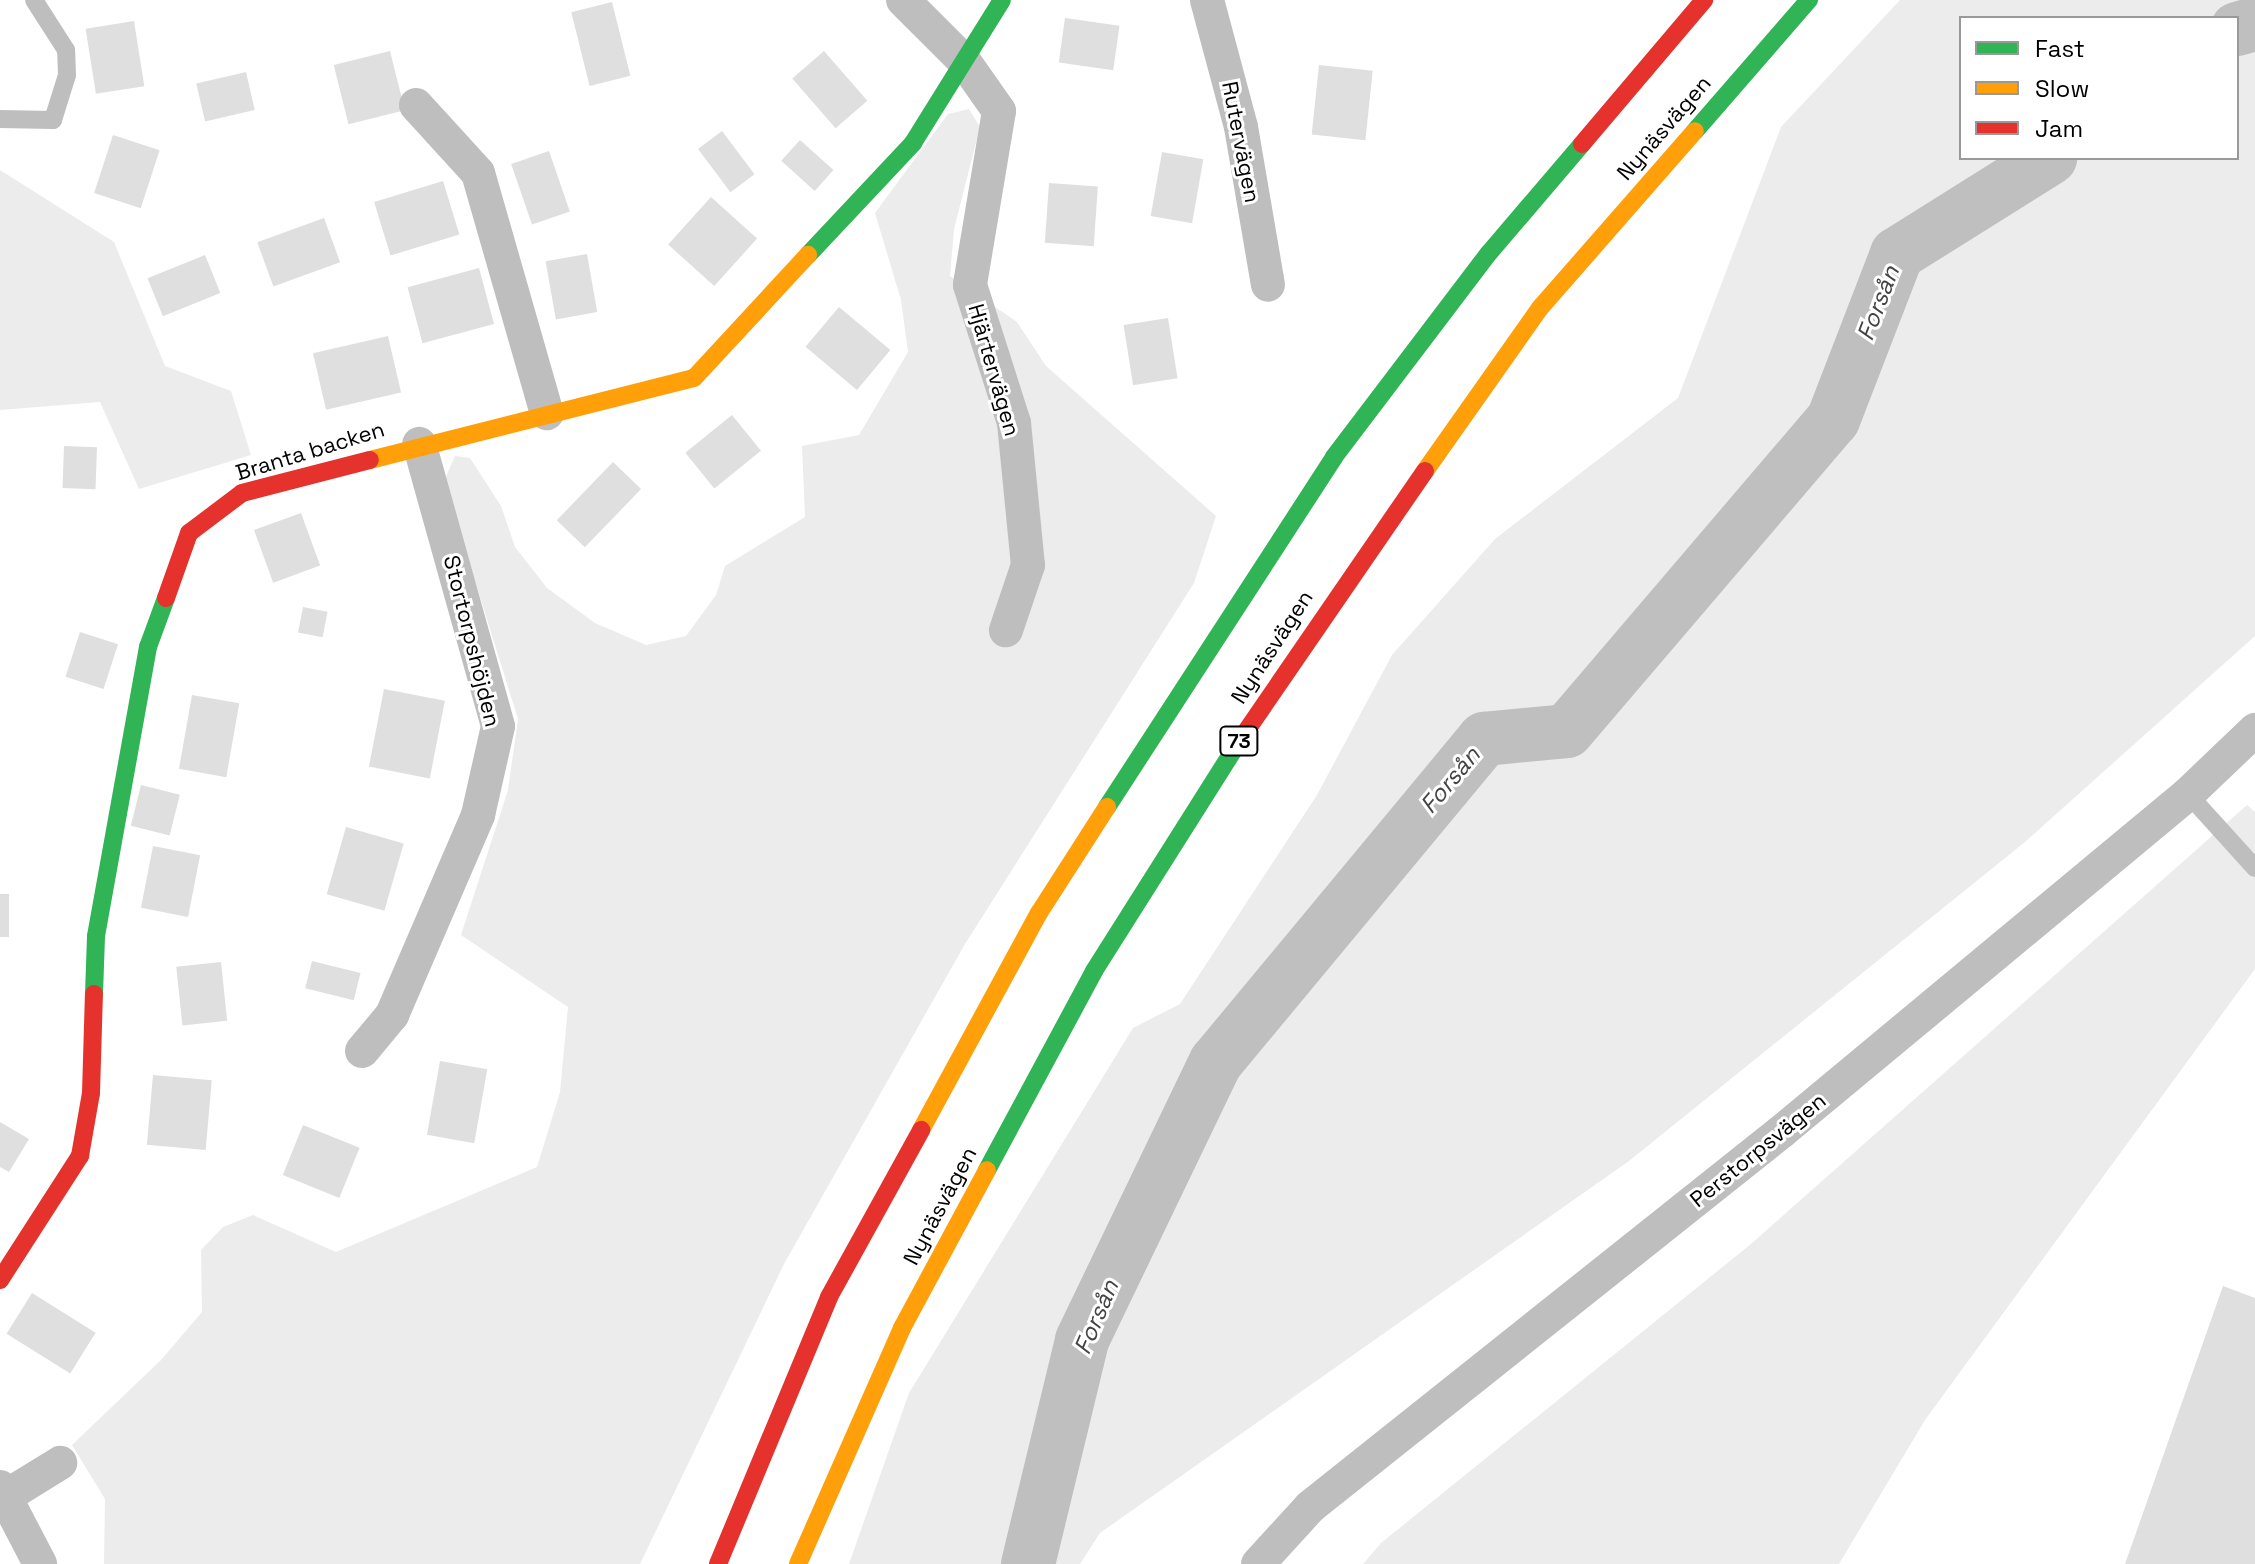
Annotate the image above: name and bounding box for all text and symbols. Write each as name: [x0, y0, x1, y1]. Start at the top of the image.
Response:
legend: [1959, 16, 2239, 160]
text: Fast: [2035, 33, 2085, 64]
street label: Nynäsvägen: [1611, 70, 1717, 186]
text: Slow: [2035, 73, 2089, 104]
street label: Rutervägen: [1216, 79, 1266, 205]
text: Jam: [2035, 113, 2083, 144]
water label: Forsån: [1851, 262, 1905, 344]
street label: Hjärtervägen: [963, 301, 1025, 439]
street label: Branta backen: [232, 416, 388, 486]
street label: Stortorpshöjden: [438, 553, 506, 729]
street label: Nynäsvägen: [1226, 585, 1318, 709]
road number: 73: [1219, 725, 1259, 757]
water label: Forsån: [1414, 741, 1486, 819]
street label: Perstorpsvägen: [1685, 1087, 1831, 1213]
street label: Nynäsvägen: [898, 1142, 982, 1270]
water label: Forsån: [1068, 1276, 1124, 1358]

